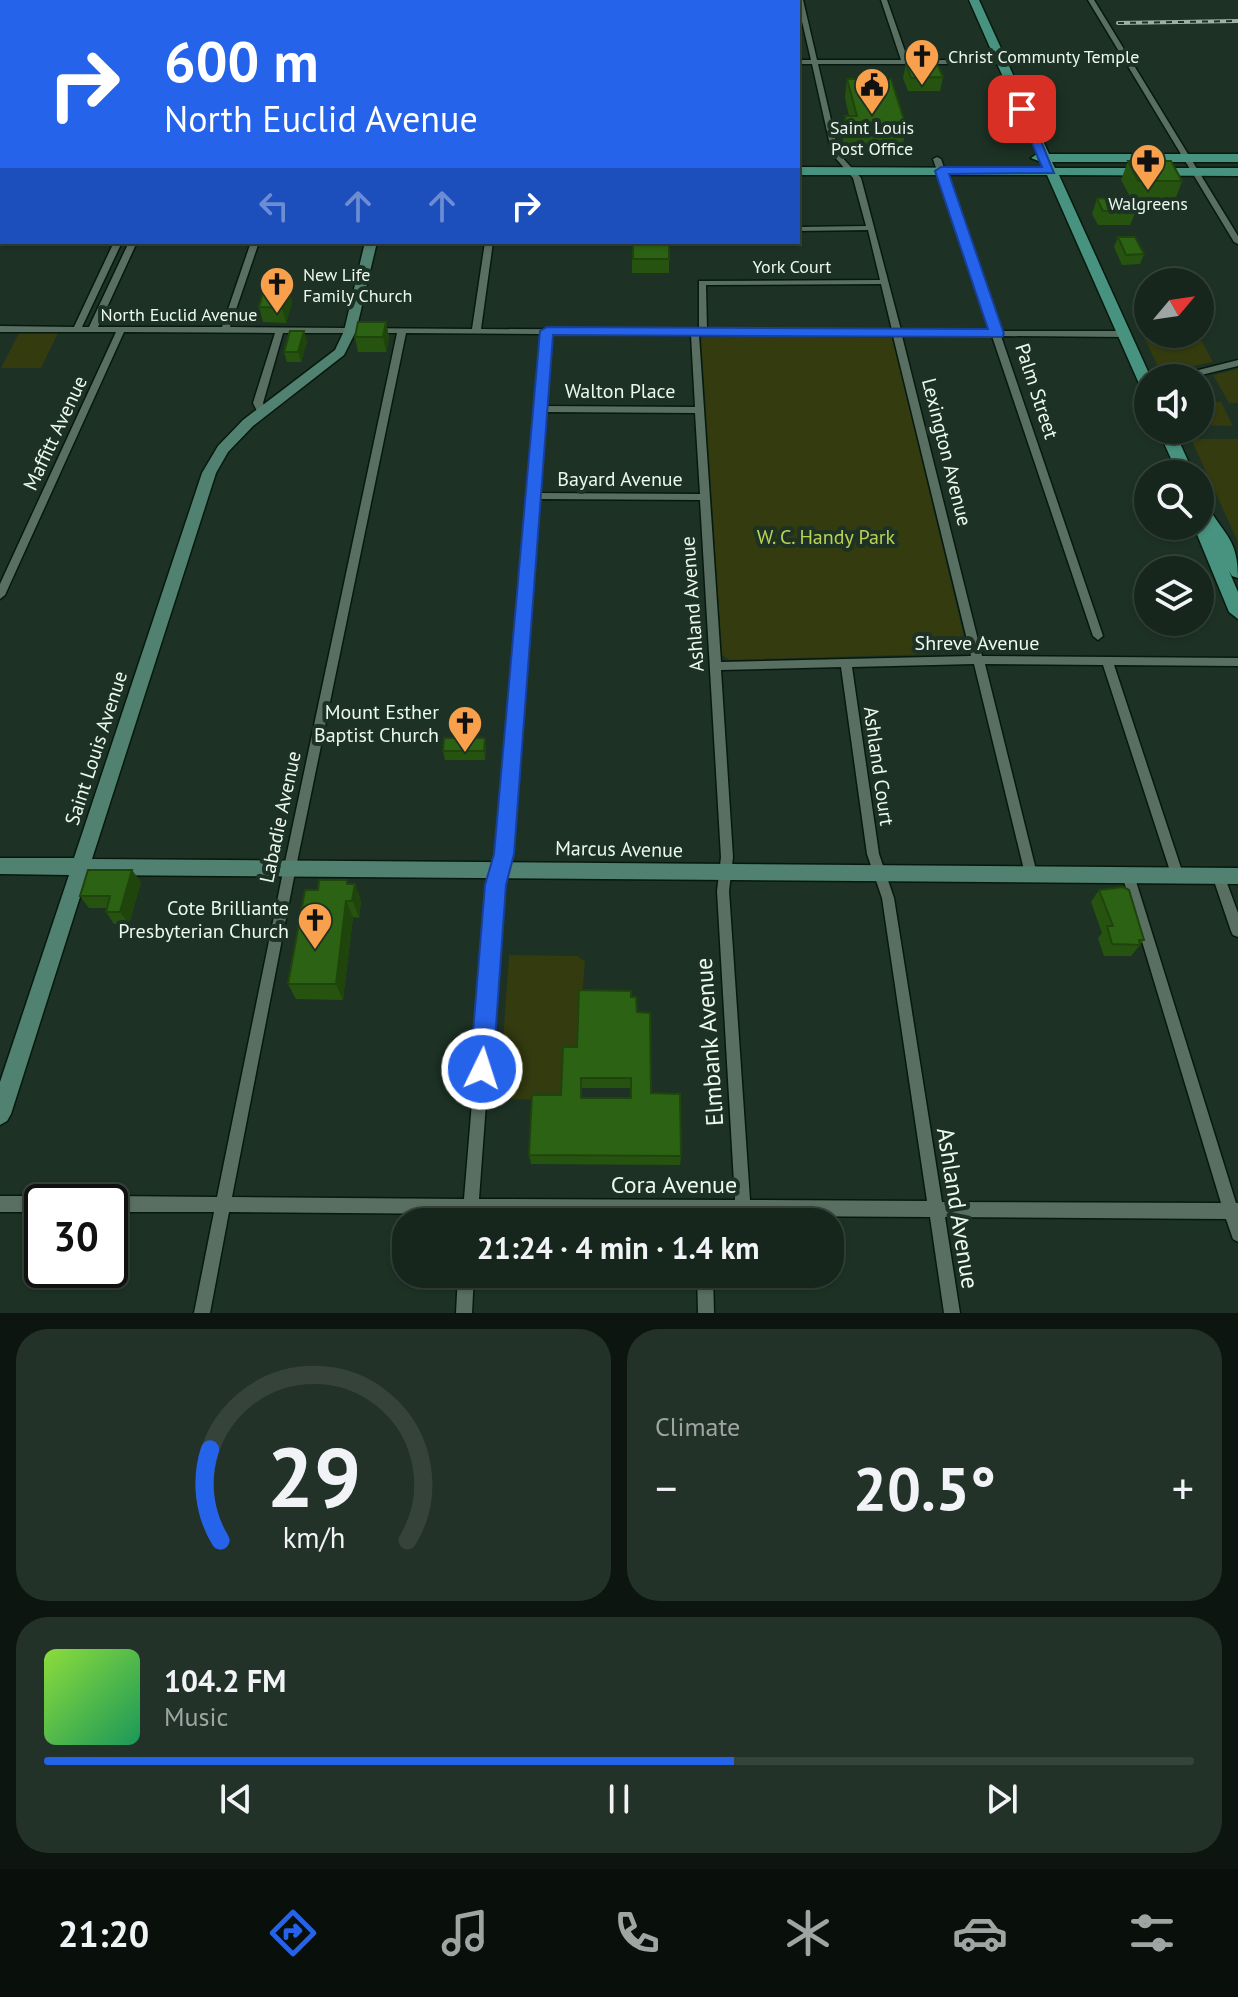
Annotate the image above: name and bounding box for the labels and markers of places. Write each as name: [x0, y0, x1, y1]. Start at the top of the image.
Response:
church icon: Christ Communty Temple: [903, 37, 941, 87]
place label: Christ Communty Temple: [948, 45, 1139, 68]
public building icon: Saint Louis Post Office: [853, 66, 891, 116]
pin: [988, 75, 1056, 143]
place label: Saint Louis Post Office: [830, 116, 914, 160]
pharmacy icon: Walgreens: [1129, 142, 1167, 192]
place label: Walgreens: [1108, 192, 1188, 215]
place label: New Life Family Church: [303, 263, 412, 307]
church icon: New Life Family Church: [258, 265, 296, 315]
place label: Mount Esther Baptist Church: [314, 699, 439, 748]
church icon: Mount Esther Baptist Church: [446, 704, 484, 754]
place label: Cote Brilliante Presbyterian Church: [118, 895, 289, 944]
church icon: Cote Brilliante Presbyterian Church: [296, 901, 334, 951]

